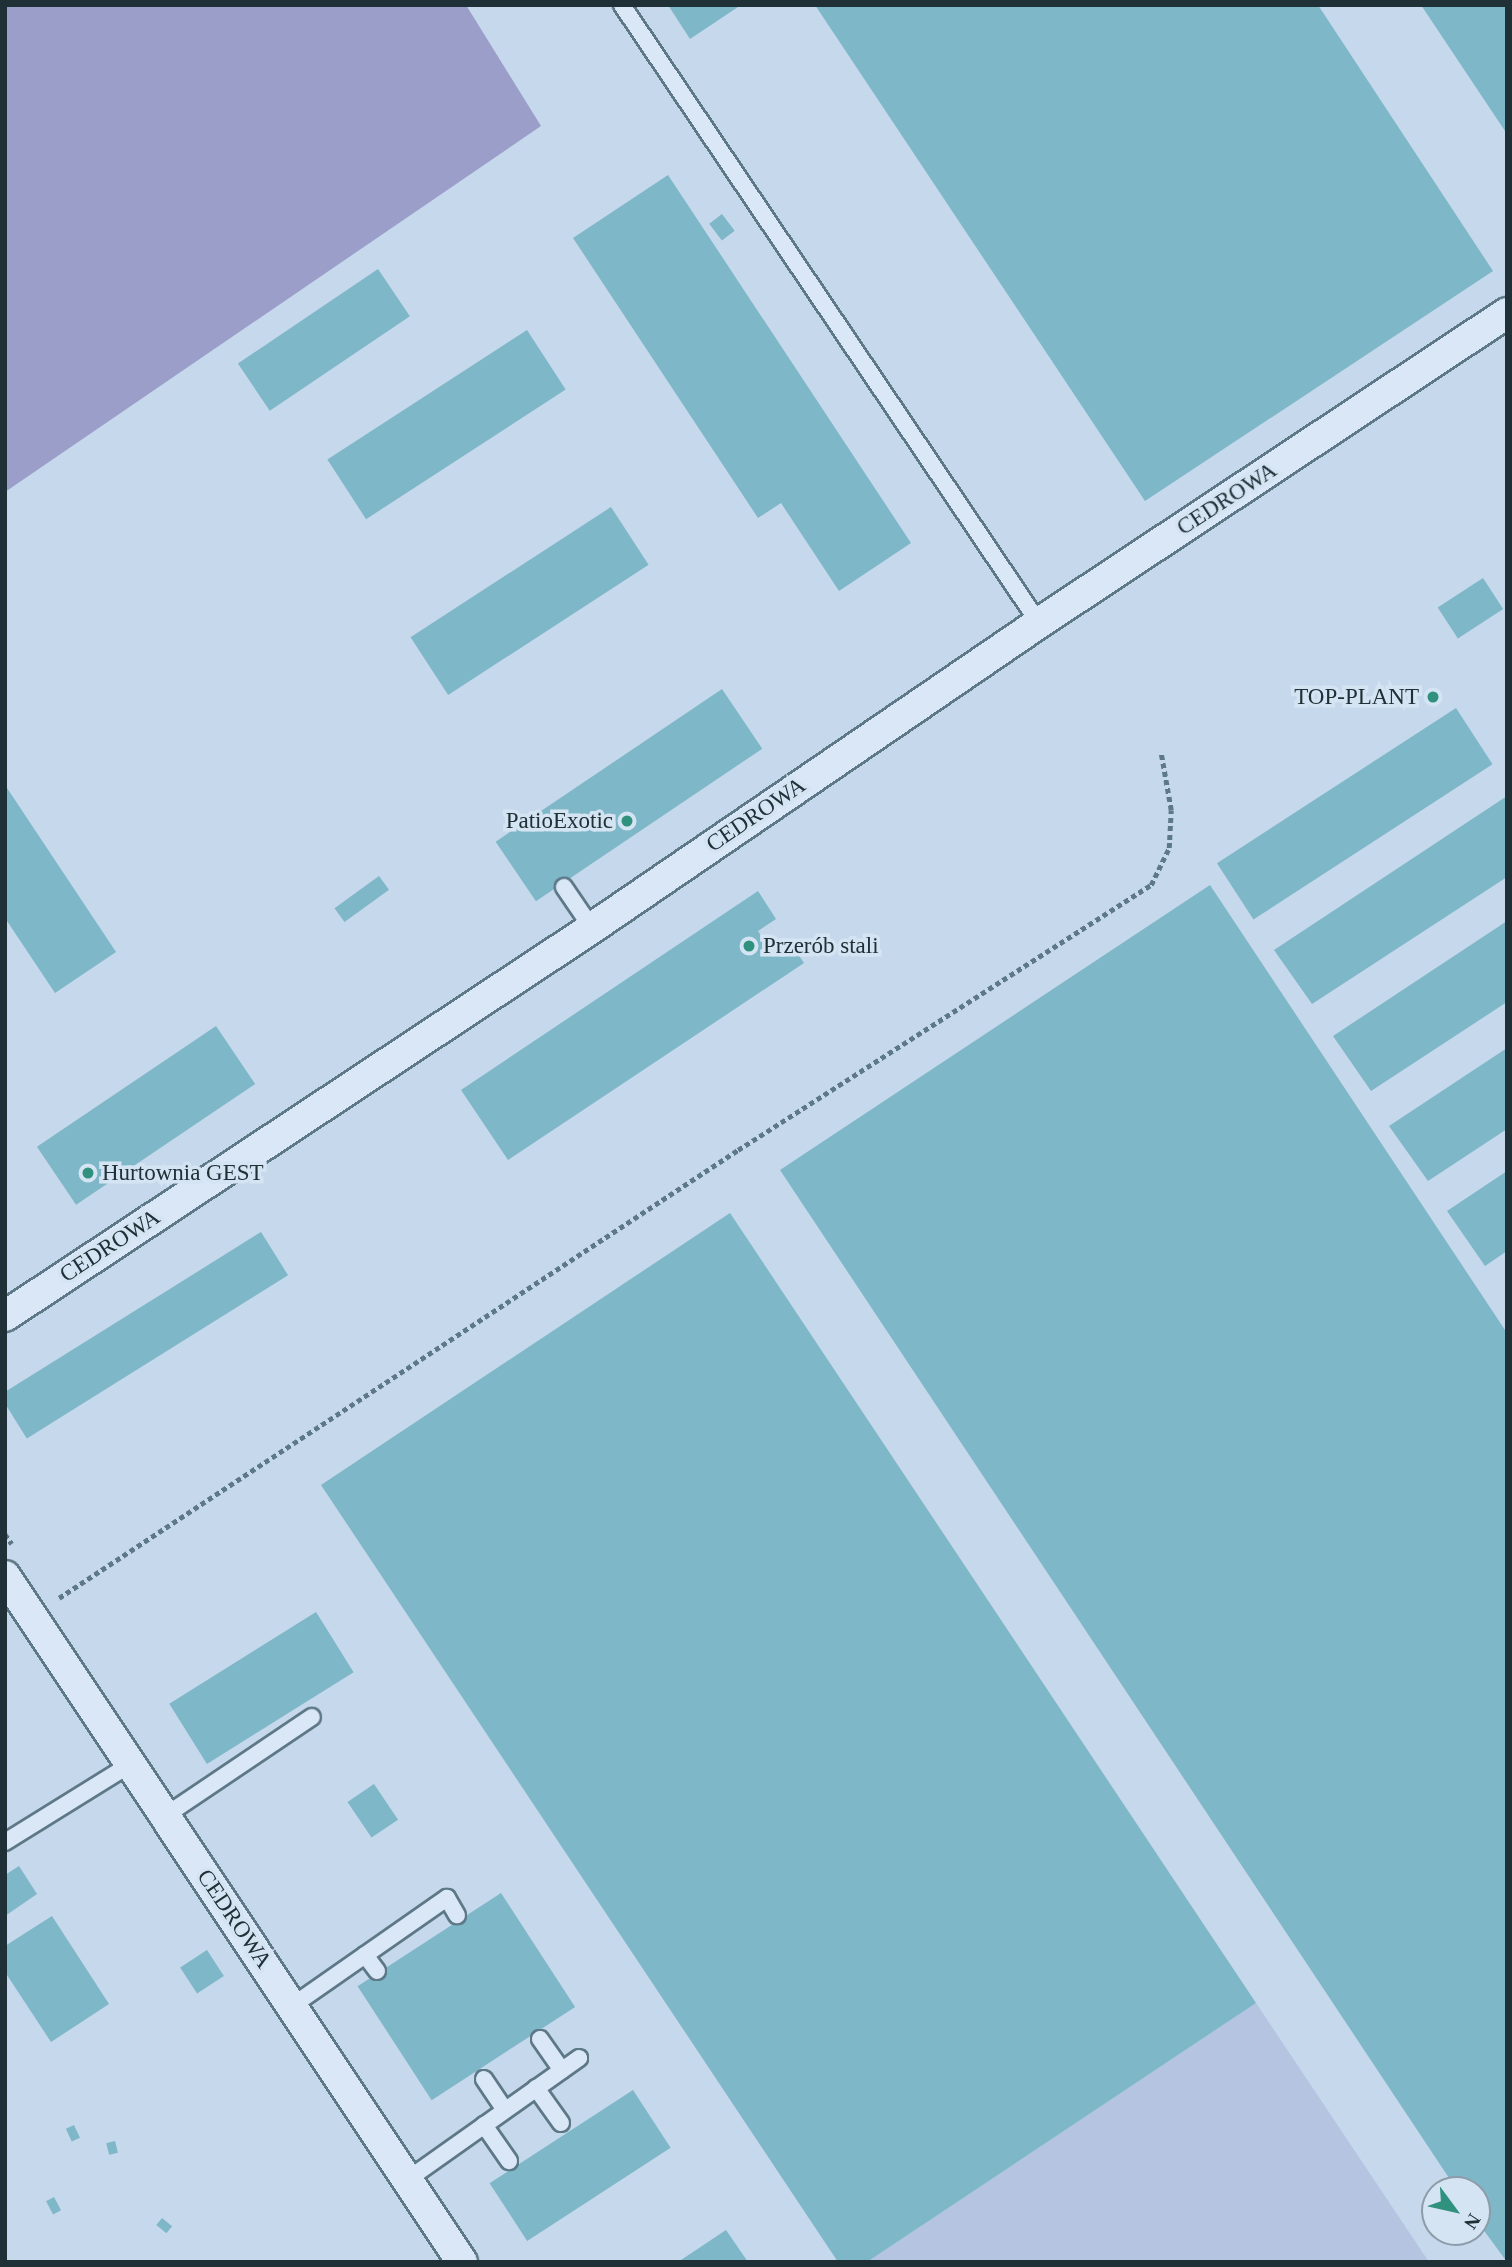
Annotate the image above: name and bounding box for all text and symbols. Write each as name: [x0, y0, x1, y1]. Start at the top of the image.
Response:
street label: CEDROWA: [1172, 456, 1282, 542]
place label: TOP-PLANT: [1294, 683, 1419, 711]
marker: TOP-PLANT: [1425, 689, 1441, 705]
street label: CEDROWA: [701, 772, 811, 858]
place label: PatioExotic: [506, 807, 613, 835]
marker: PatioExotic: [619, 813, 635, 829]
place label: Przerób stali: [763, 932, 879, 960]
marker: Przerób stali: [741, 938, 757, 954]
place label: Hurtownia GEST: [102, 1159, 264, 1187]
marker: Hurtownia GEST: [80, 1165, 96, 1181]
street label: CEDROWA: [55, 1203, 165, 1289]
street label: CEDROWA: [191, 1864, 277, 1974]
north arrow: [1421, 2176, 1491, 2246]
text: N: [1460, 2210, 1485, 2233]

